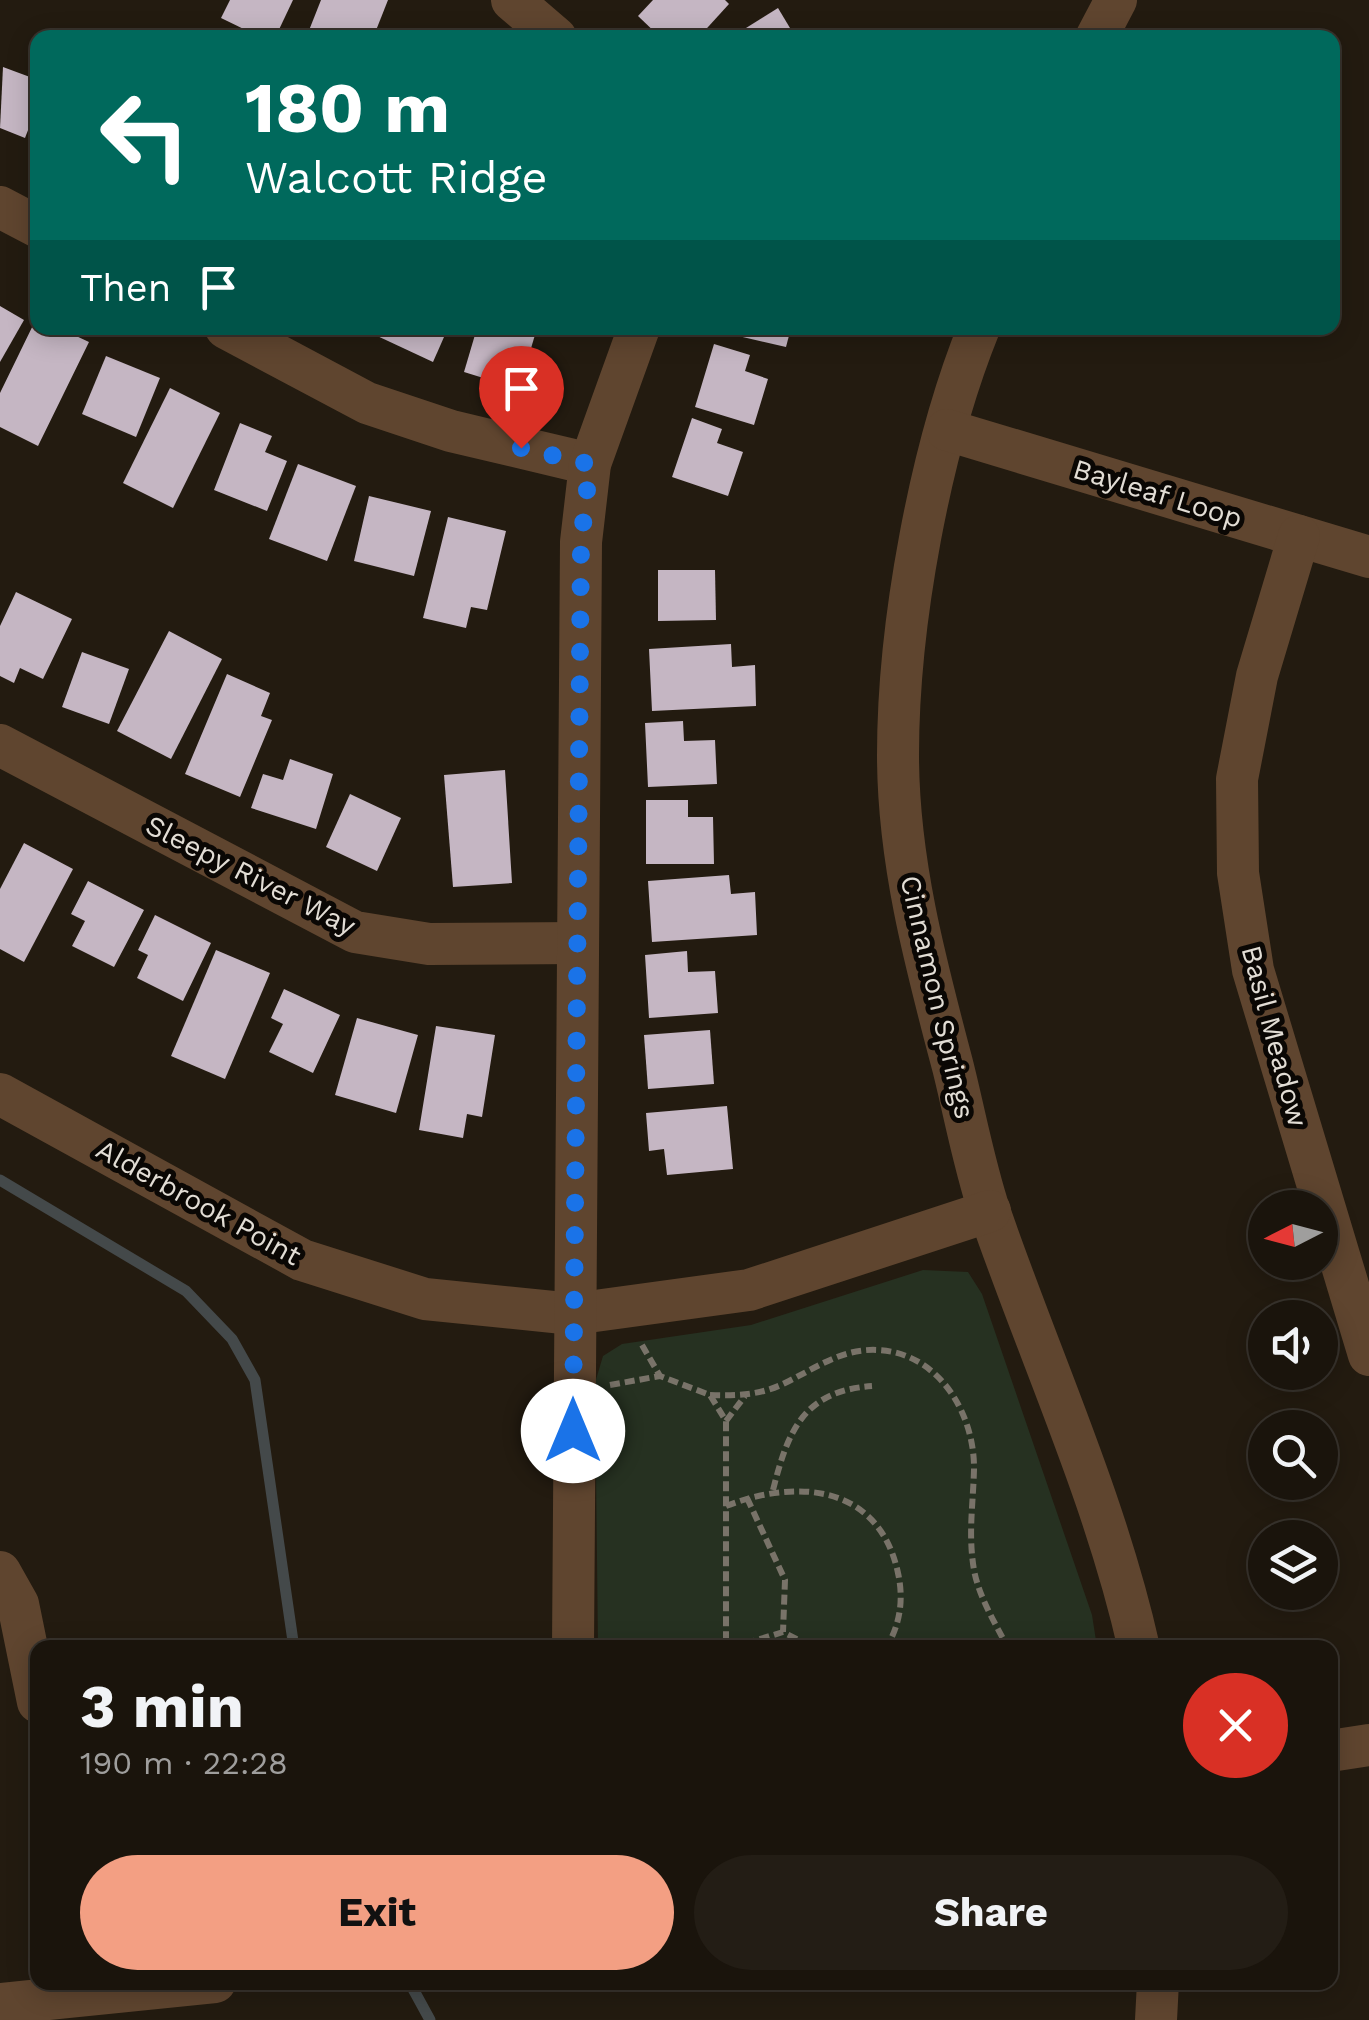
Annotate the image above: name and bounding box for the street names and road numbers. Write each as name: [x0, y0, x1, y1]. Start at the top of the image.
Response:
street label: Bayleaf Loop: [1069, 452, 1246, 535]
street label: Sleepy River Way: [140, 808, 362, 943]
street label: Cinnamon Springs: [893, 872, 982, 1122]
street label: Basil Meadow: [1234, 942, 1315, 1130]
street label: Alderbrook Point: [91, 1132, 307, 1273]

